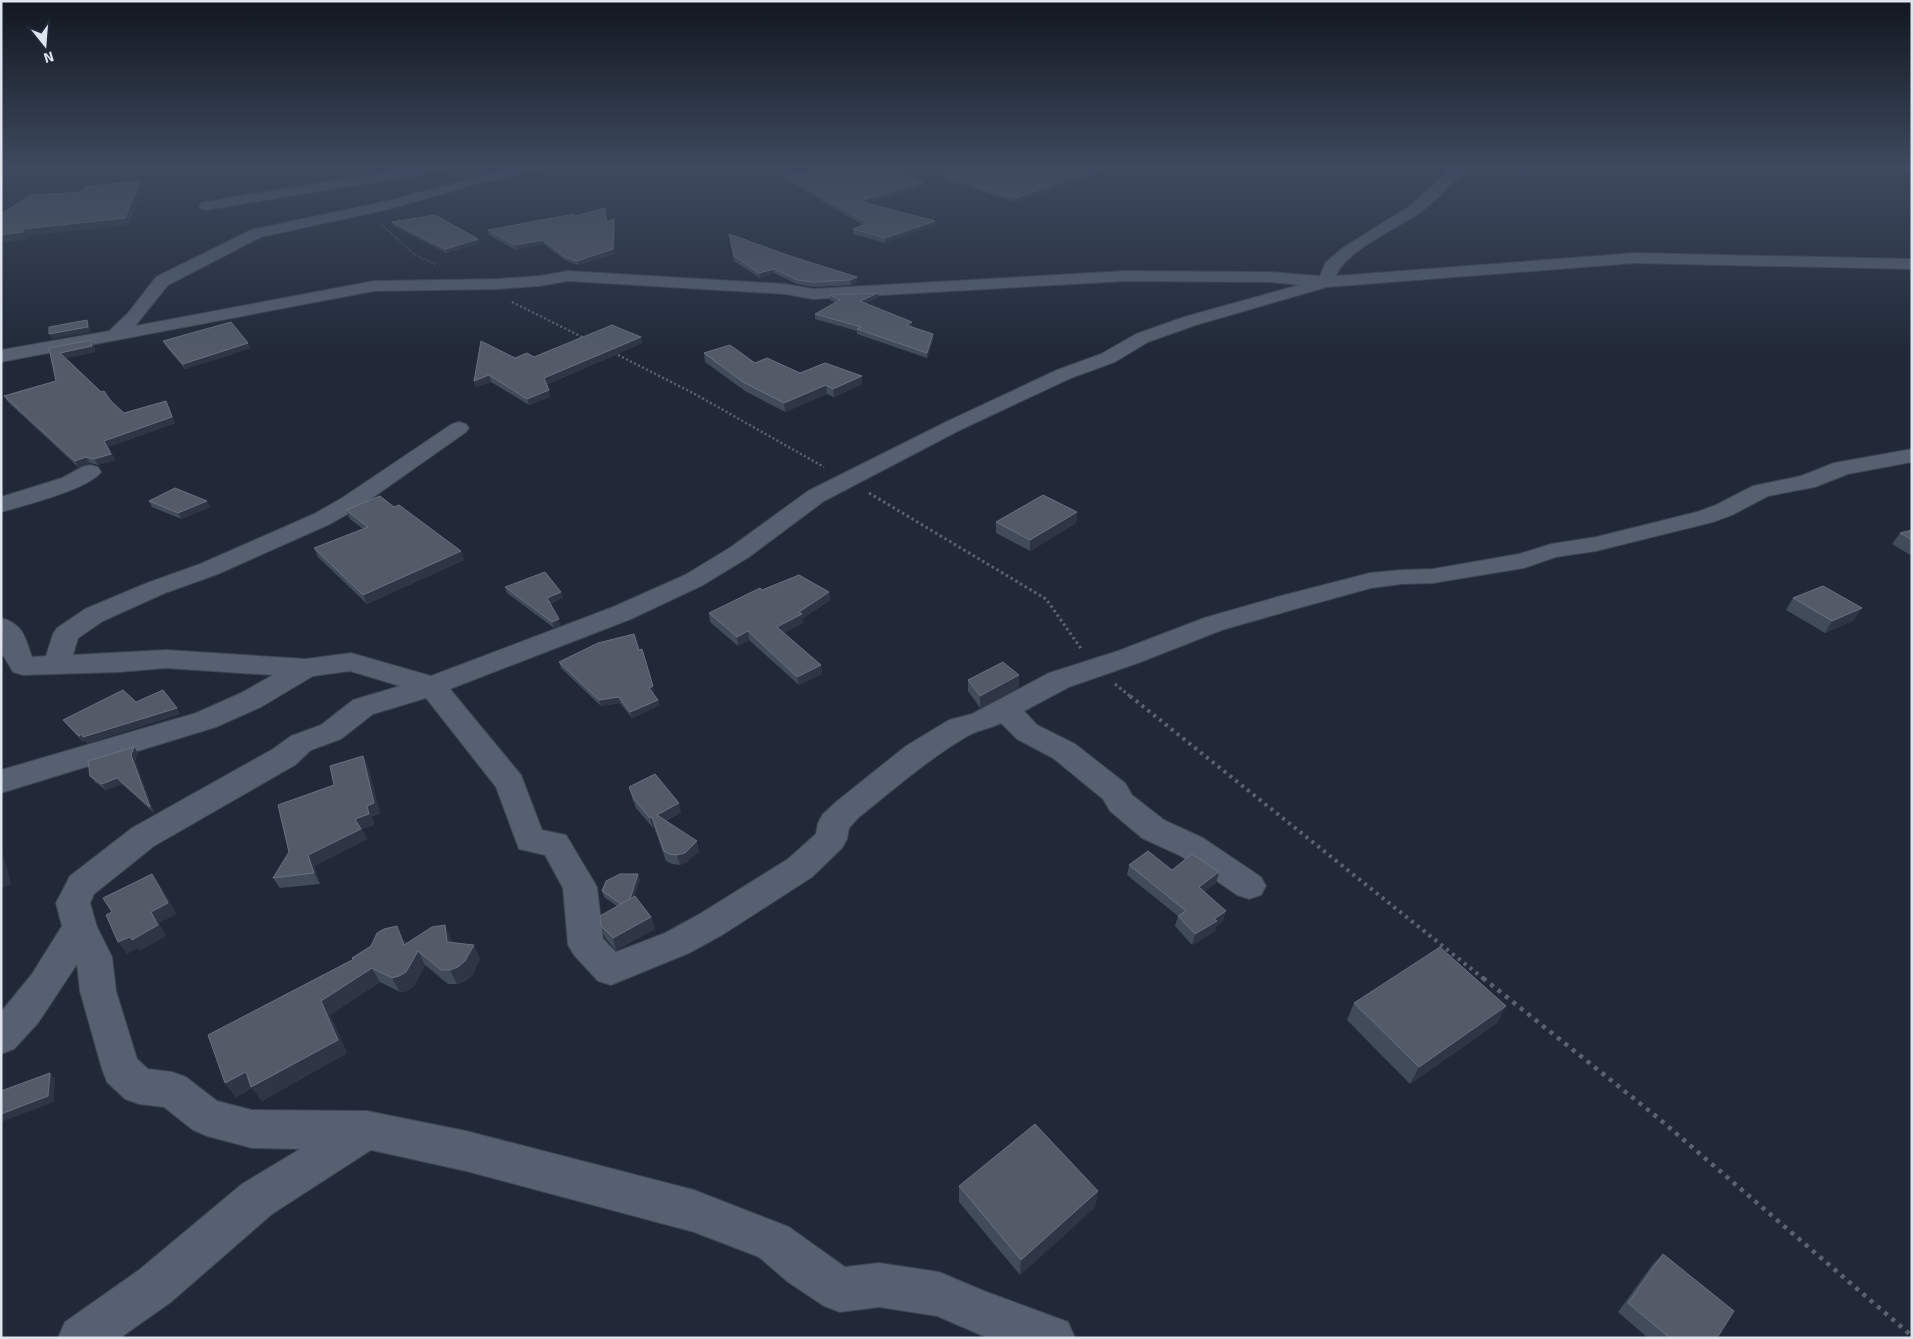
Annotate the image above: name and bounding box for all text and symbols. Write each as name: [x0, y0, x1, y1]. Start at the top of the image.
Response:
north arrow: [20, 20, 70, 70]
text: N: [42, 47, 56, 67]

